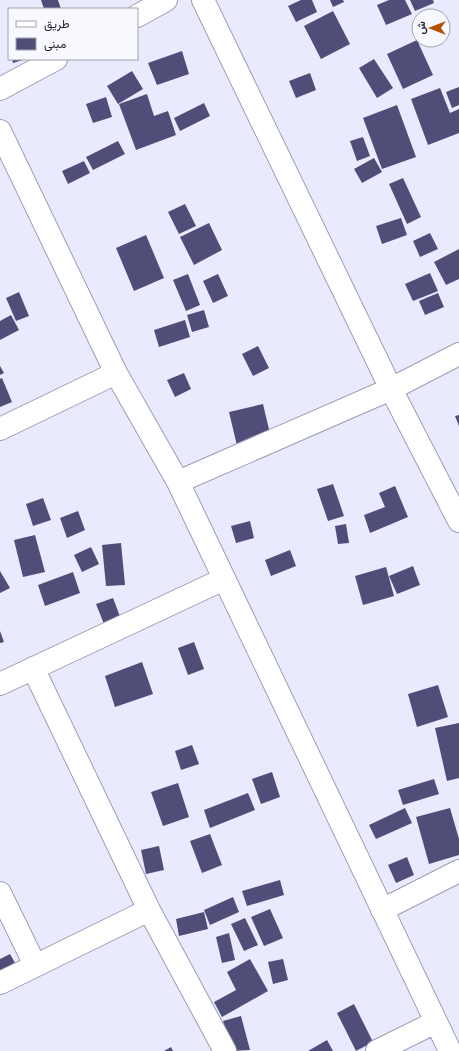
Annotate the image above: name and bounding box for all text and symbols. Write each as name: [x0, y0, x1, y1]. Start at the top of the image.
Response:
legend: [8, 8, 138, 60]
north arrow: [411, 8, 451, 48]
text: طريق: [44, 16, 70, 32]
text: ش: [414, 21, 428, 35]
text: مبنى: [44, 36, 66, 52]

